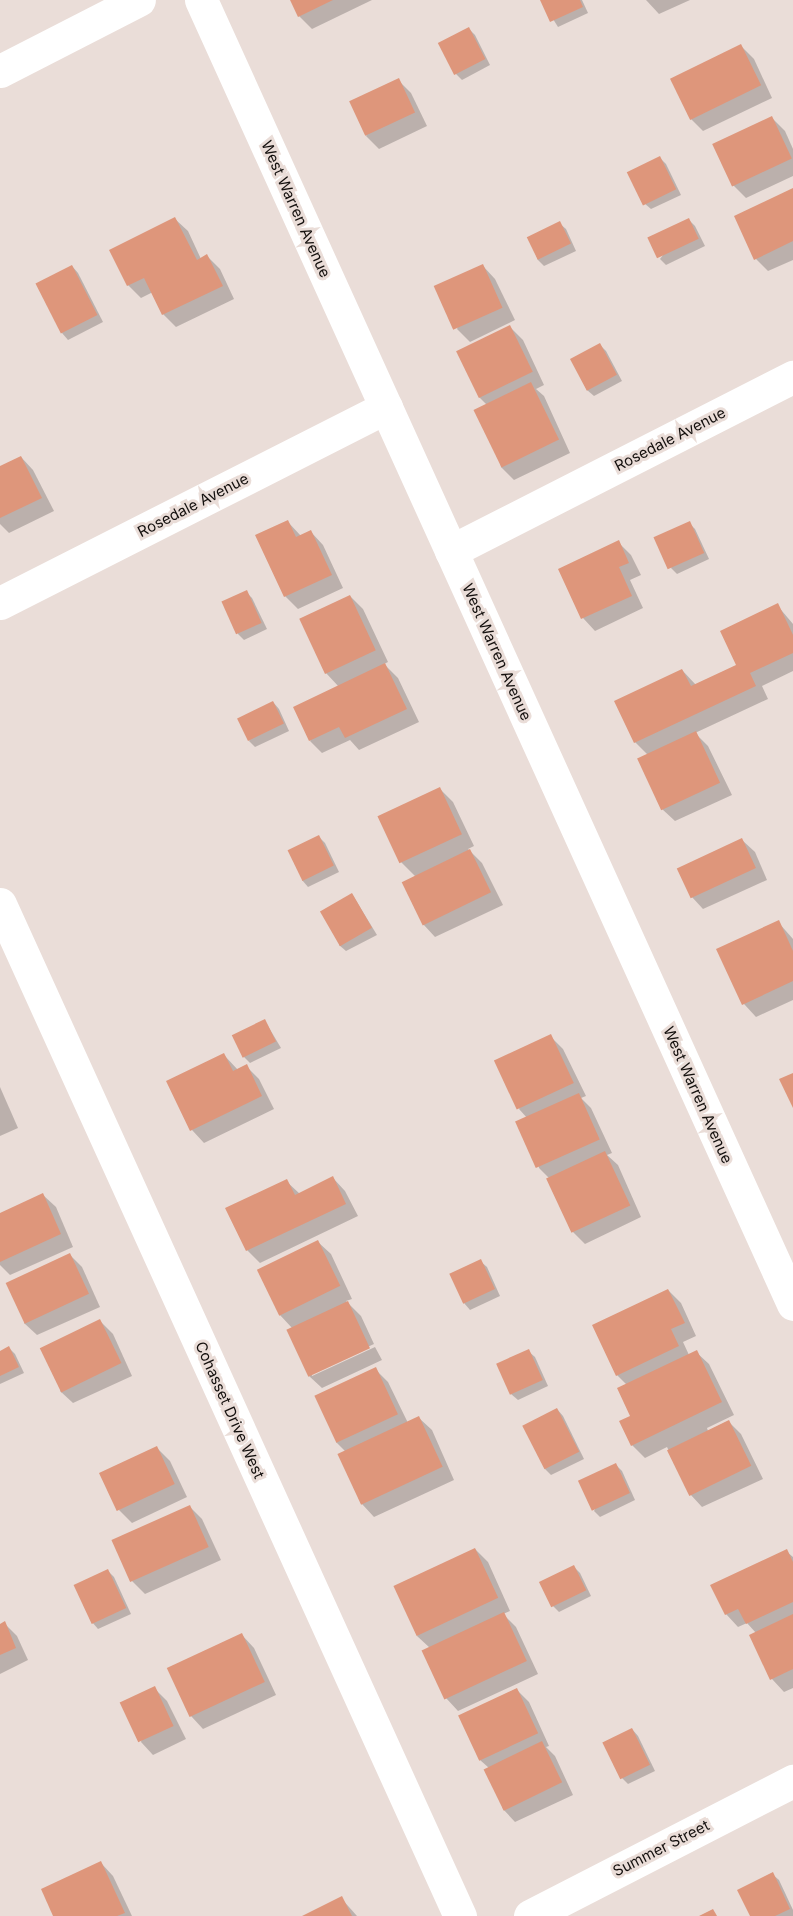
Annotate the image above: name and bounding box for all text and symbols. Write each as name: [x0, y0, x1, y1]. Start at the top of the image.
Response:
street label: West Warren Avenue: [258, 138, 334, 280]
street label: Rosedale Avenue: [612, 403, 728, 475]
street label: Rosedale Avenue: [135, 469, 251, 541]
street label: West Warren Avenue: [459, 581, 535, 723]
street label: West Warren Avenue: [660, 1024, 736, 1166]
street label: Cohasset Drive West: [192, 1339, 268, 1481]
street label: Summer Street: [610, 1816, 712, 1880]

